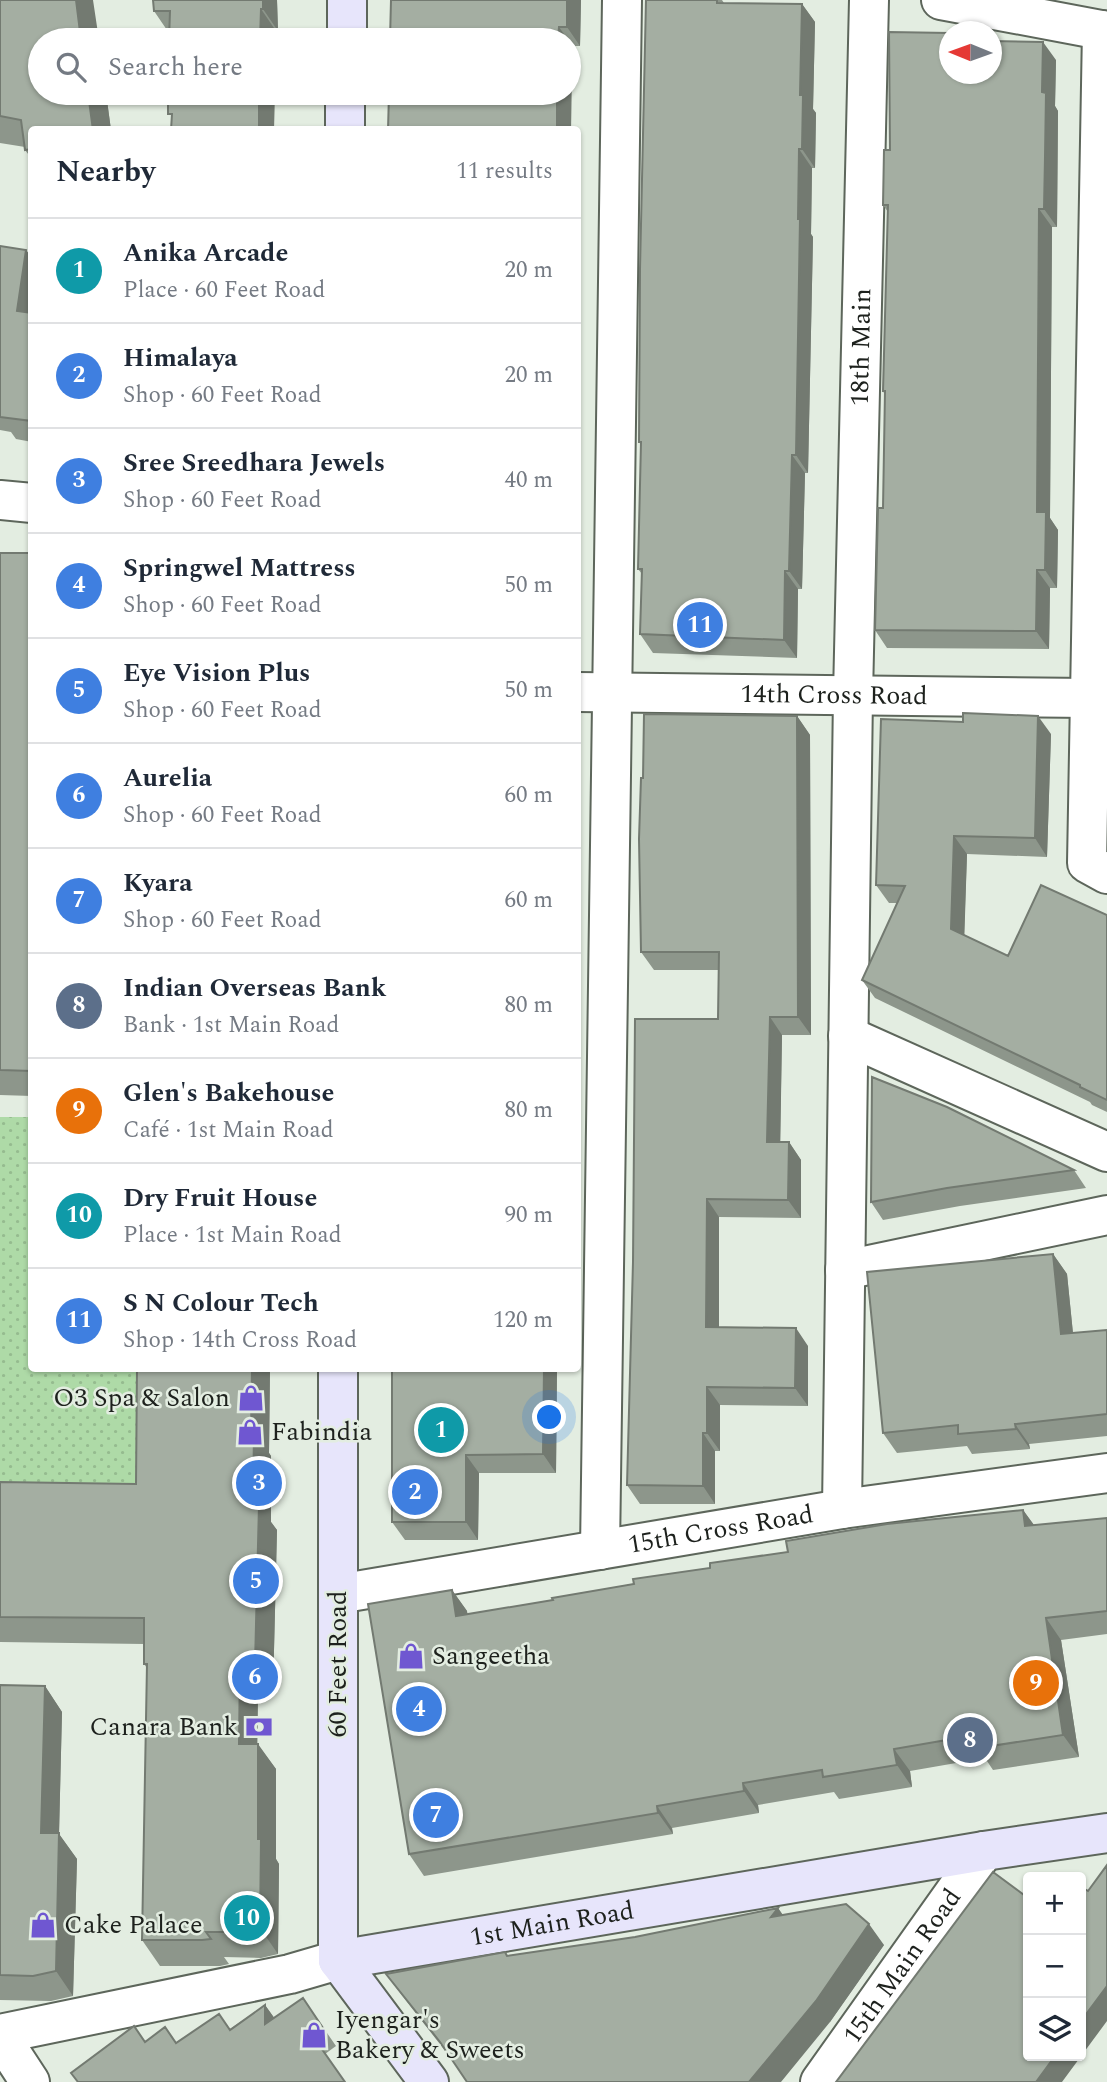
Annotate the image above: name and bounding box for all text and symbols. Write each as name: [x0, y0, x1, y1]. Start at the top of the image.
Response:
north arrow: [939, 21, 1002, 84]
search box: [28, 28, 581, 105]
text: Search here: [108, 47, 243, 87]
icon: search: [52, 48, 90, 86]
text: Nearby: [56, 149, 155, 195]
text: 11 results: [456, 154, 553, 189]
text: Anika Arcade: [123, 233, 288, 273]
text: 1: [73, 253, 85, 288]
text: 20 m: [504, 253, 553, 288]
text: Place · 60 Feet Road: [123, 273, 325, 308]
street label: 18th Main: [840, 288, 882, 407]
text: Himalaya: [123, 338, 238, 378]
text: 2: [73, 358, 85, 393]
text: 20 m: [504, 358, 553, 393]
text: Shop · 60 Feet Road: [123, 378, 322, 413]
text: Sree Sreedhara Jewels: [123, 443, 385, 483]
text: 3: [73, 463, 85, 498]
text: 40 m: [504, 463, 553, 498]
text: Shop · 60 Feet Road: [123, 483, 322, 518]
text: Springwel Mattress: [123, 548, 356, 588]
text: 4: [73, 568, 85, 603]
text: 50 m: [504, 568, 553, 603]
text: Shop · 60 Feet Road: [123, 588, 322, 623]
pin: 11: [677, 599, 723, 651]
text: Eye Vision Plus: [123, 653, 310, 693]
text: 5: [73, 673, 85, 708]
text: 50 m: [504, 673, 553, 708]
street label: 14th Cross Road: [740, 674, 928, 716]
text: Shop · 60 Feet Road: [123, 693, 322, 728]
text: Aurelia: [123, 758, 212, 798]
text: 6: [73, 778, 85, 813]
text: 60 m: [504, 778, 553, 813]
text: Shop · 60 Feet Road: [123, 798, 322, 833]
text: Kyara: [123, 863, 193, 903]
text: 7: [73, 883, 85, 918]
text: 60 m: [504, 883, 553, 918]
text: Shop · 60 Feet Road: [123, 903, 322, 938]
text: Indian Overseas Bank: [123, 968, 386, 1008]
text: 8: [73, 988, 85, 1023]
text: 80 m: [504, 988, 553, 1023]
text: Bank · 1st Main Road: [123, 1008, 339, 1043]
text: Glen's Bakehouse: [123, 1073, 334, 1113]
text: 9: [73, 1093, 85, 1128]
text: 80 m: [504, 1093, 553, 1128]
text: Café · 1st Main Road: [123, 1113, 334, 1148]
text: Dry Fruit House: [123, 1178, 317, 1218]
text: 10: [66, 1198, 92, 1233]
text: 90 m: [504, 1198, 553, 1233]
text: Place · 1st Main Road: [123, 1218, 342, 1253]
text: S N Colour Tech: [123, 1283, 319, 1323]
text: 11: [66, 1303, 92, 1338]
text: 120 m: [493, 1303, 553, 1338]
text: Shop · 14th Cross Road: [123, 1323, 357, 1358]
place label: O3 Spa & Salon: [53, 1378, 230, 1418]
shop icon: O3 Spa & Salon: [236, 1383, 266, 1413]
your location: [532, 1400, 566, 1434]
pin: 1: [418, 1404, 464, 1456]
place label: Fabindia: [271, 1412, 373, 1452]
shop icon: Fabindia: [235, 1417, 265, 1447]
pin: 3: [236, 1457, 282, 1509]
pin: 2: [392, 1466, 438, 1518]
street label: 15th Cross Road: [625, 1494, 816, 1565]
pin: 5: [233, 1555, 279, 1607]
street label: 60 Feet Road: [318, 1590, 358, 1738]
place label: Sangeetha: [432, 1636, 550, 1676]
shop icon: Sangeetha: [396, 1641, 426, 1671]
pin: 6: [232, 1651, 278, 1703]
pin: 9: [1013, 1657, 1059, 1709]
pin: 4: [396, 1683, 442, 1735]
place label: Canara Bank: [89, 1707, 238, 1747]
bank icon: Canara Bank: [244, 1712, 274, 1742]
pin: 8: [947, 1714, 993, 1766]
pin: 7: [413, 1789, 459, 1841]
map controls: [1023, 1872, 1086, 2061]
button: +: [1023, 1872, 1086, 1935]
street label: 15th Main Road: [833, 1880, 971, 2052]
street label: 1st Main Road: [467, 1890, 637, 1957]
pin: 10: [224, 1892, 270, 1944]
place label: Cake Palace: [64, 1905, 203, 1945]
shop icon: Cake Palace: [28, 1910, 58, 1940]
button: −: [1023, 1935, 1086, 1998]
button: layers: [1023, 1998, 1086, 2061]
place label: Iyengar's Bakery & Sweets: [335, 2000, 525, 2070]
shop icon: Iyengar's Bakery & Sweets: [299, 2020, 329, 2050]

